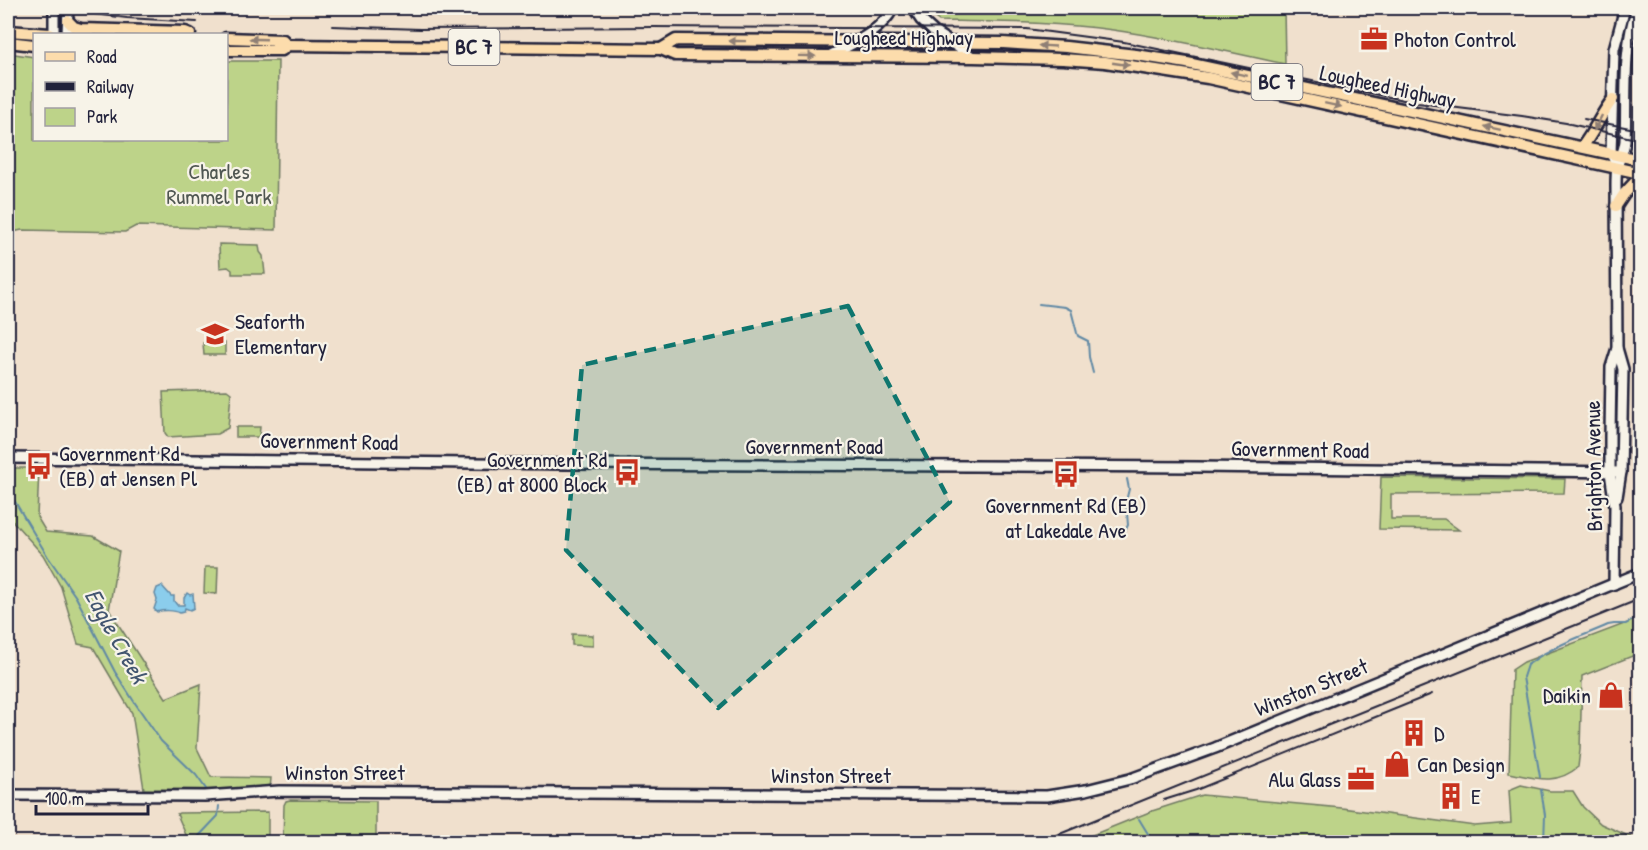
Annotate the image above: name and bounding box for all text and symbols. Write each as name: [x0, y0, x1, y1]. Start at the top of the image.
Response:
street label: Lougheed Highway: [835, 22, 973, 52]
office icon: Photon Control: [1359, 24, 1389, 54]
place label: Photon Control: [1394, 24, 1516, 54]
road number: BC 7: [448, 29, 500, 65]
legend: [33, 33, 228, 141]
one-way arrow: [249, 35, 268, 44]
one-way arrow: [727, 36, 746, 46]
one-way arrow: [1037, 41, 1056, 50]
text: Road: [87, 44, 117, 69]
one-way arrow: [798, 51, 817, 61]
street label: Lougheed Highway: [1317, 57, 1459, 115]
one-way arrow: [1111, 59, 1130, 68]
road number: BC 7: [1252, 64, 1302, 100]
one-way arrow: [1230, 69, 1249, 78]
text: Railway: [87, 74, 134, 99]
one-way arrow: [1324, 101, 1343, 110]
text: Park: [87, 104, 118, 129]
one-way arrow: [1593, 115, 1603, 132]
one-way arrow: [1482, 123, 1501, 132]
park label: Charles Rummel Park: [166, 156, 272, 211]
place label: Seaforth Elementary: [235, 306, 327, 361]
school or university icon: Seaforth Elementary: [200, 319, 230, 349]
street label: Brighton Avenue: [1577, 400, 1609, 532]
street label: Government Road: [260, 425, 399, 457]
street label: Government Road: [745, 431, 883, 461]
street label: Government Road: [1231, 433, 1370, 465]
place label: Government Rd (EB) at Jensen Pl: [59, 438, 197, 493]
place label: Government Rd (EB) at 8000 Block: [457, 444, 607, 499]
bus stop icon: Government Rd (EB) at Jensen Pl: [24, 451, 54, 481]
bus stop icon: Government Rd (EB) at 8000 Block: [612, 457, 642, 487]
bus stop icon: Government Rd (EB) at Lakedale Ave: [1051, 459, 1081, 489]
place label: Government Rd (EB) at Lakedale Ave: [985, 490, 1147, 545]
water label: Eagle Creek: [77, 582, 157, 691]
street label: Winston Street: [1250, 651, 1372, 723]
place label: Daikin: [1543, 680, 1591, 710]
shop icon: Daikin: [1596, 680, 1626, 710]
building icon: D: [1399, 718, 1429, 748]
place label: D: [1434, 718, 1445, 748]
shop icon: Can Design: [1382, 749, 1412, 779]
place label: Can Design: [1417, 749, 1505, 779]
street label: Winston Street: [285, 757, 405, 787]
street label: Winston Street: [771, 760, 891, 790]
place label: Alu Glass: [1269, 764, 1341, 794]
office icon: Alu Glass: [1346, 764, 1376, 794]
scale bar: [36, 778, 148, 816]
building icon: E: [1436, 781, 1466, 811]
place label: E: [1471, 781, 1481, 811]
text: 100 m: [45, 786, 84, 811]

